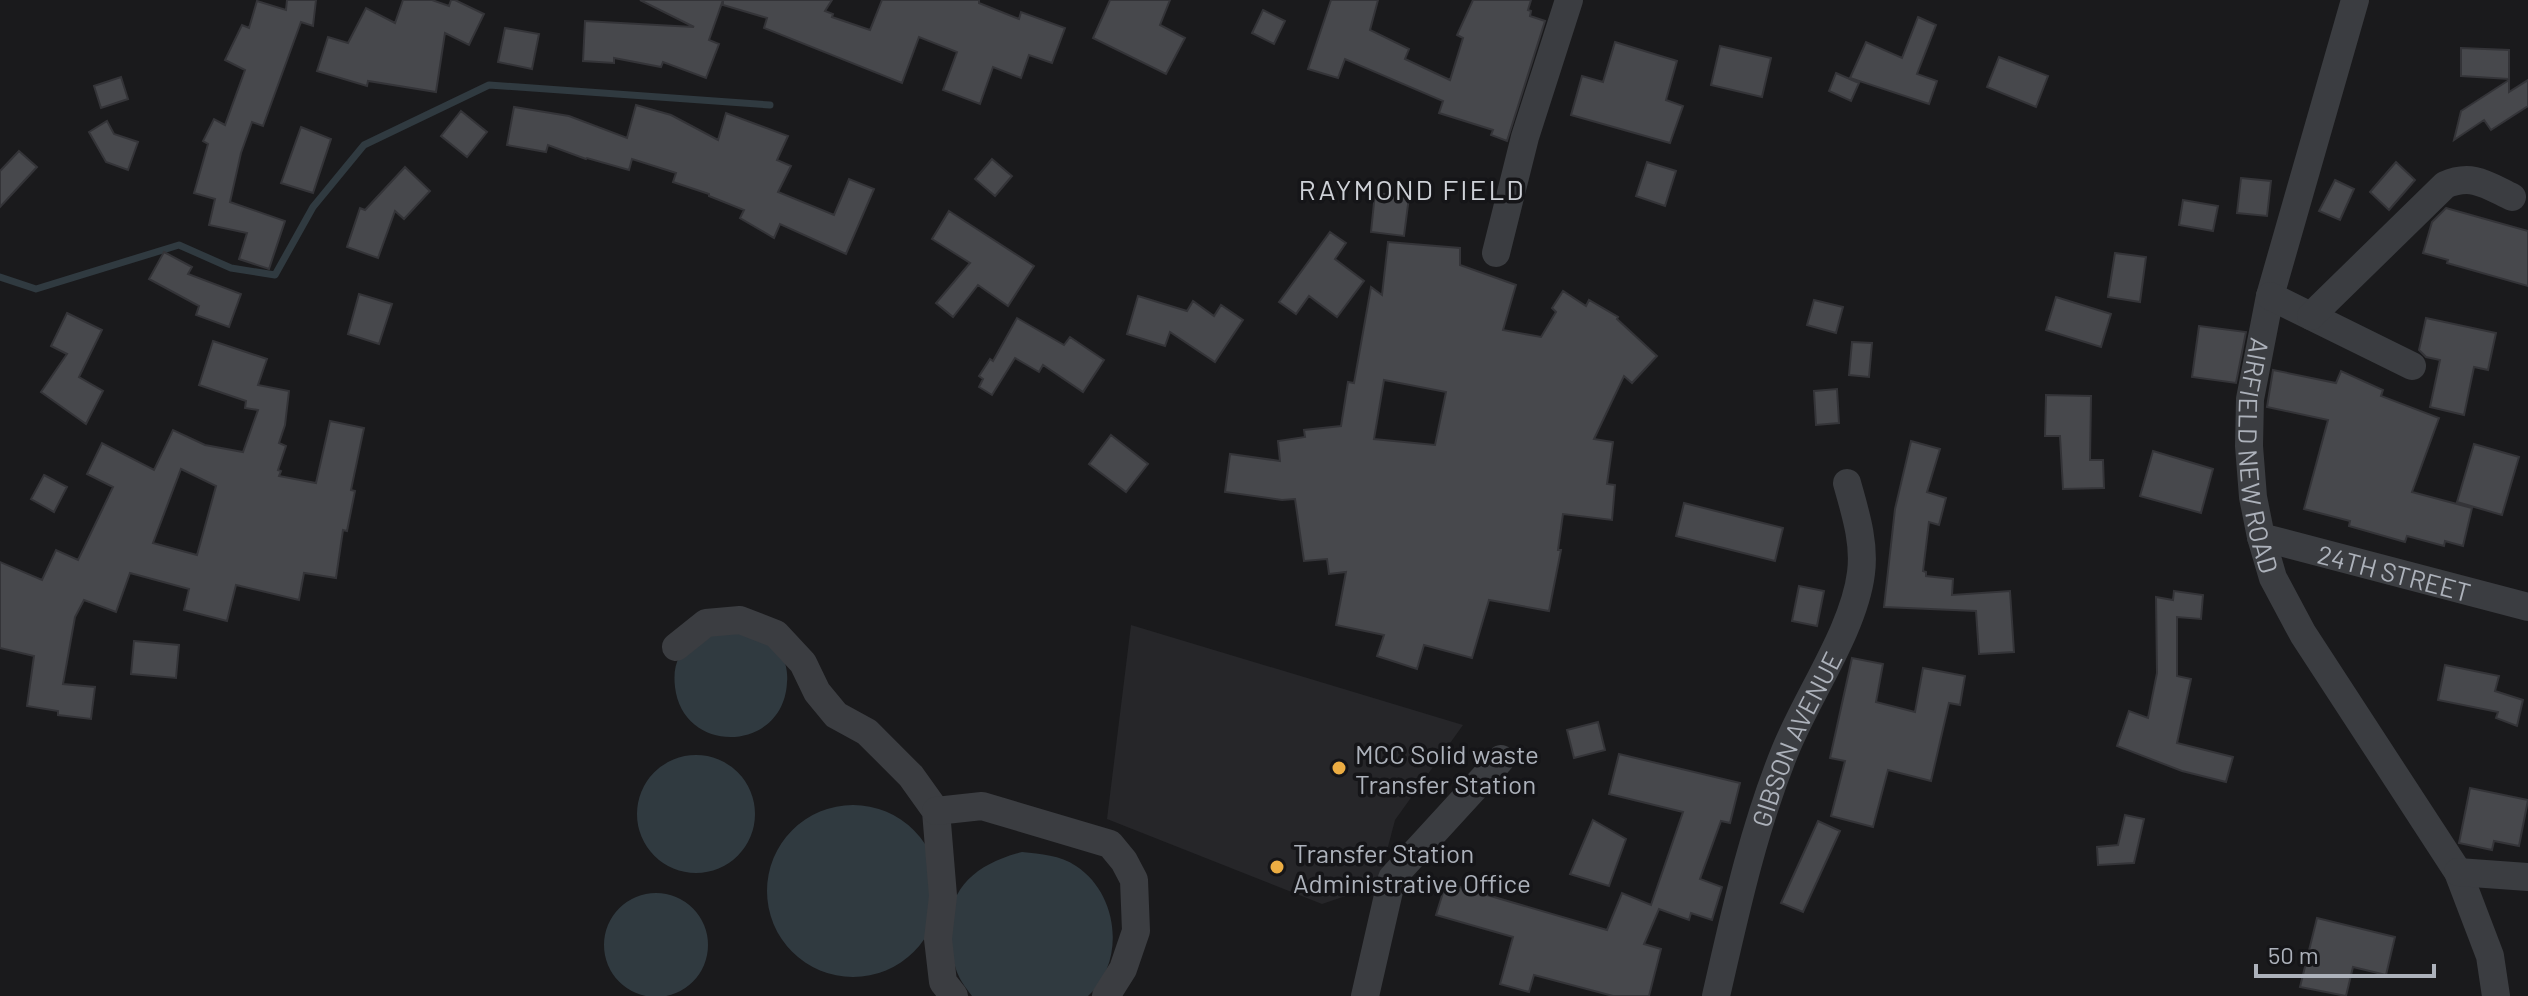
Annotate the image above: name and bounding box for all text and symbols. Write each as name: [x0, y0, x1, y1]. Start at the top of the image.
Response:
district label: RAYMOND FIELD: [1298, 172, 1526, 206]
street label: AIRFIELD NEW ROAD: [2233, 336, 2286, 577]
street label: 24TH STREET: [2315, 537, 2474, 607]
street label: GIBSON AVENUE: [1744, 646, 1847, 830]
place label: MCC Solid waste Transfer Station: [1355, 738, 1539, 799]
marker: MCC Solid waste Transfer Station: [1330, 759, 1348, 777]
place label: Transfer Station Administrative Office: [1293, 837, 1531, 898]
marker: Transfer Station Administrative Office: [1268, 858, 1286, 876]
scale bar: [2256, 928, 2434, 978]
text: 50 m: [2268, 940, 2319, 969]

